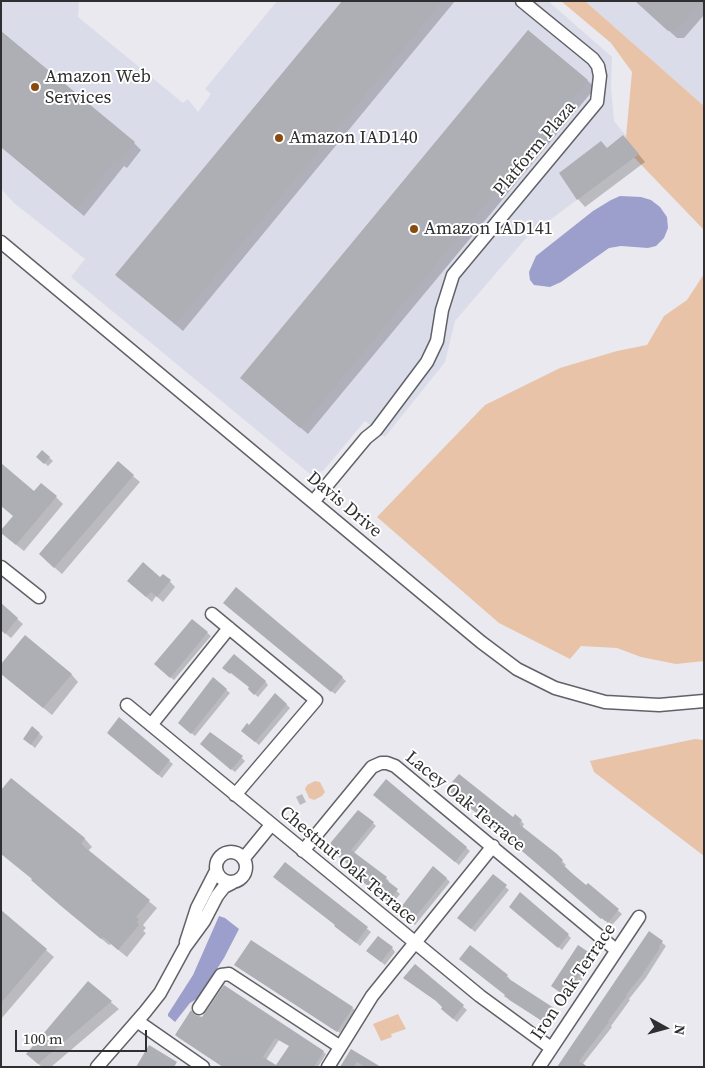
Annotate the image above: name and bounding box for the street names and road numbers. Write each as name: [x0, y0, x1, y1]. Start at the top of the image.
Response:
street label: Platform Plaza: [489, 97, 581, 201]
street label: Davis Drive: [302, 467, 386, 543]
street label: Lacey Oak Terrace: [401, 747, 529, 857]
street label: Chestnut Oak Terrace: [275, 802, 421, 930]
street label: Iron Oak Terrace: [527, 920, 621, 1044]

